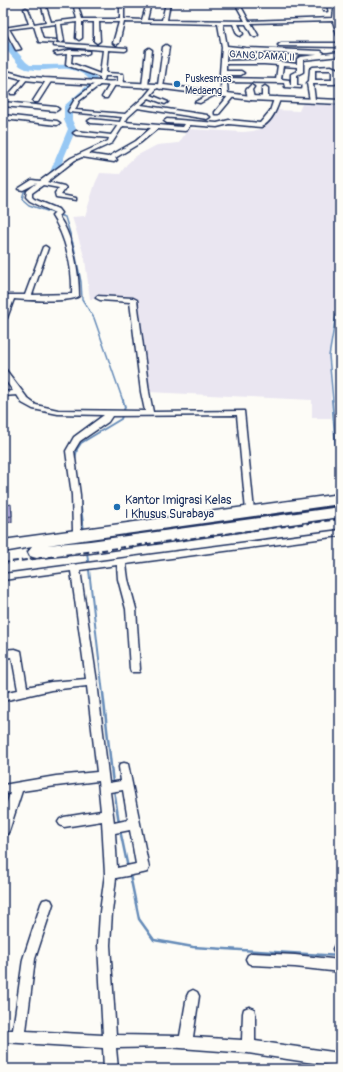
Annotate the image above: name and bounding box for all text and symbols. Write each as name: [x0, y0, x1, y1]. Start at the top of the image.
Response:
street label: GANG DAMAI II: [229, 48, 295, 64]
place label: Puskesmas Medaeng: [185, 73, 232, 97]
marker: Puskesmas Medaeng: [172, 79, 182, 89]
place label: Kantor Imigrasi Kelas I Khusus Surabaya: [125, 493, 232, 522]
marker: Kantor Imigrasi Kelas I Khusus Surabaya: [112, 502, 122, 512]

